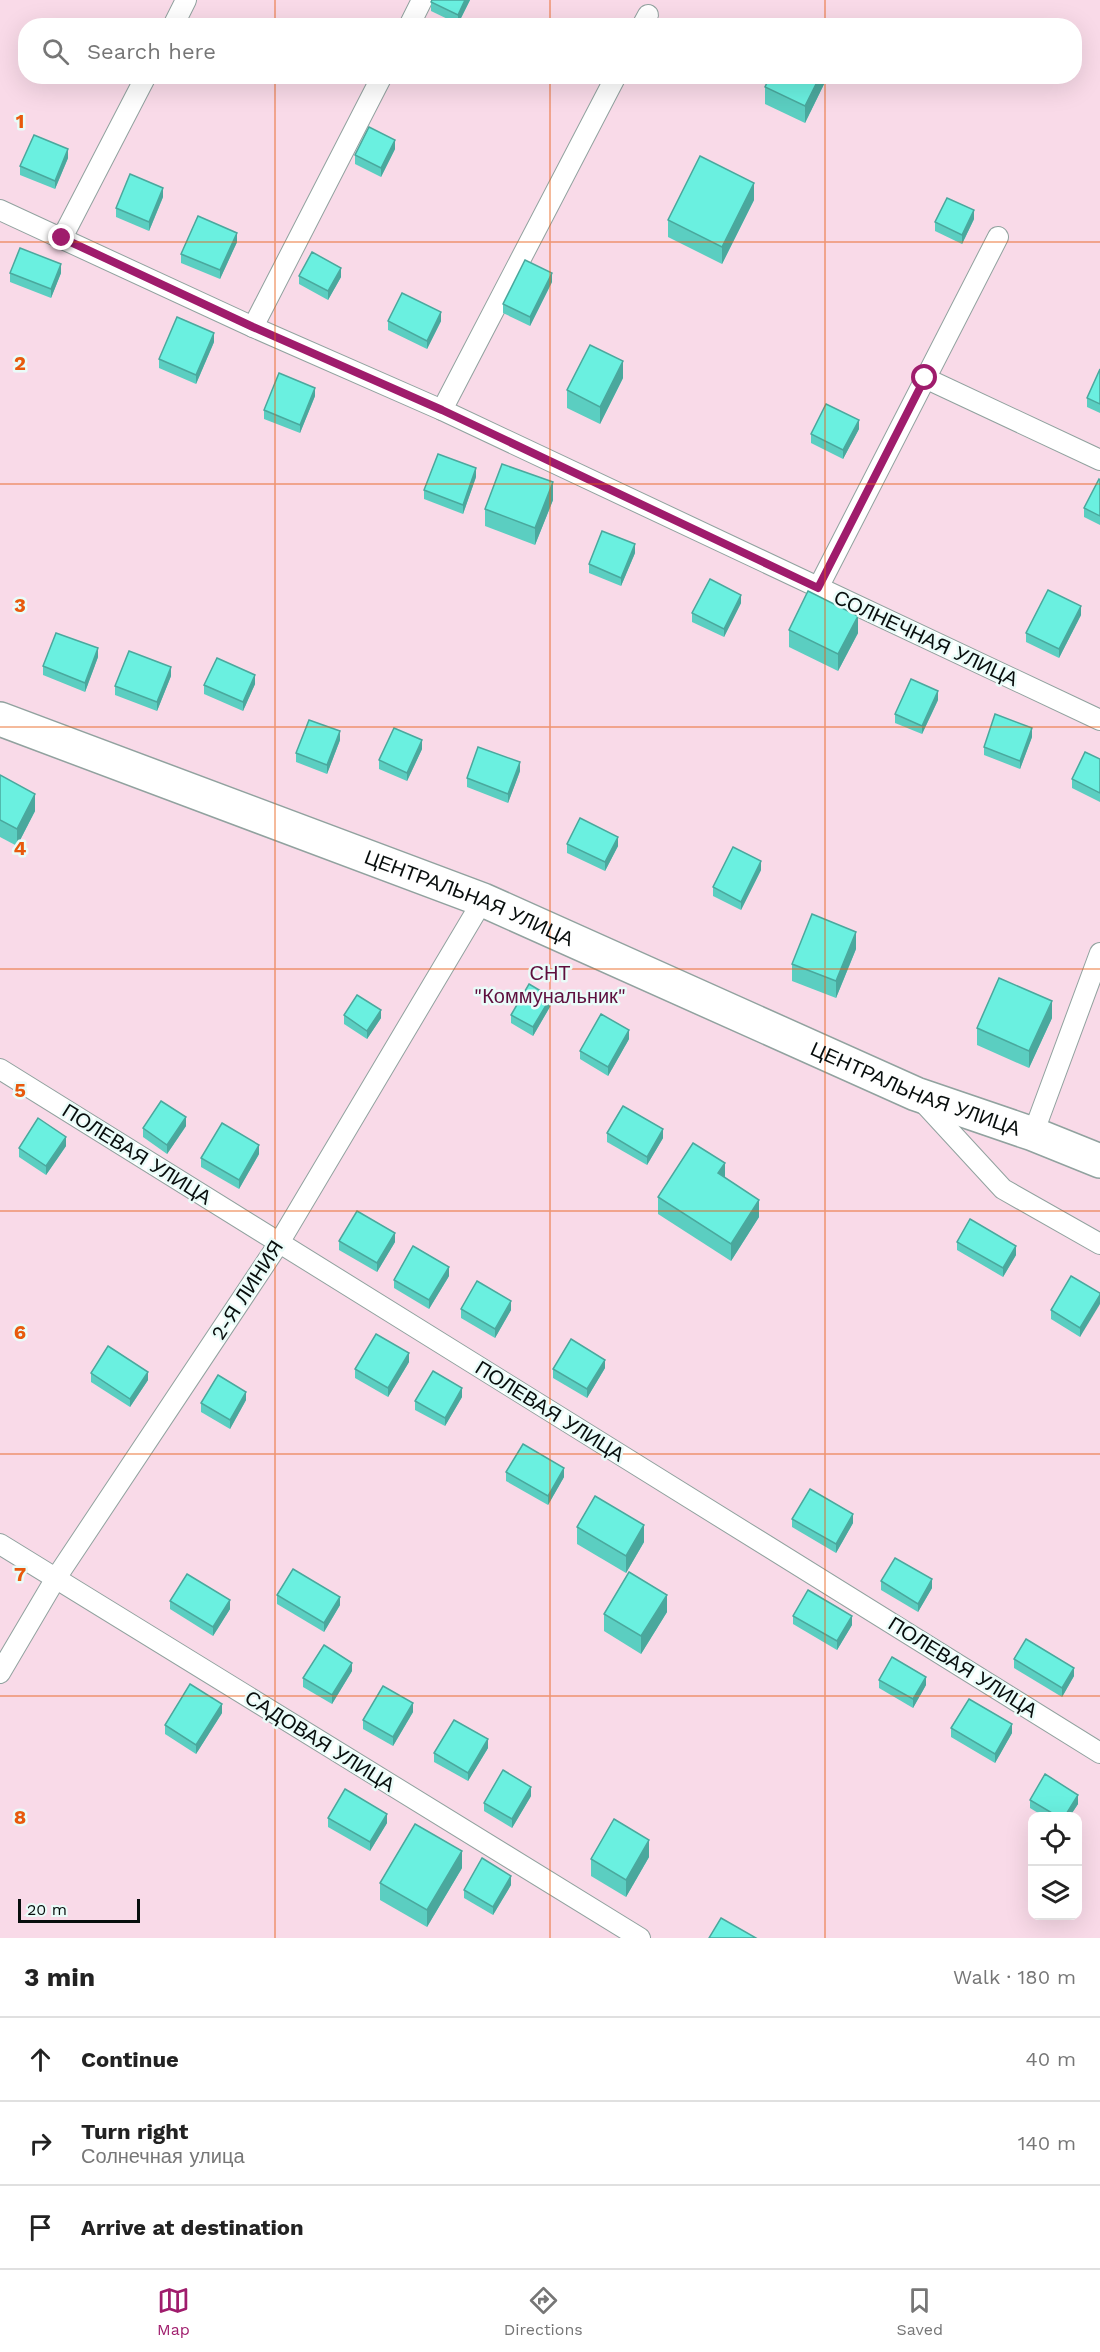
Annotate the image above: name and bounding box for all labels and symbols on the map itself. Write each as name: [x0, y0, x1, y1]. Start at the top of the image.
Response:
text: 1: [16, 109, 24, 133]
route end: [48, 224, 74, 250]
text: 2: [14, 351, 26, 375]
route start: [911, 364, 937, 390]
street label: СОЛНЕЧНАЯ УЛИЦА: [830, 585, 1022, 691]
text: 3: [14, 593, 26, 617]
text: 4: [14, 836, 27, 860]
street label: ЦЕНТРАЛЬНАЯ УЛИЦА: [361, 845, 578, 951]
park label: СНТ "Коммунальник": [474, 961, 626, 1008]
street label: ЦЕНТРАЛЬНАЯ УЛИЦА: [807, 1036, 1024, 1141]
text: 5: [14, 1078, 26, 1102]
street label: ПОЛЕВАЯ УЛИЦА: [58, 1098, 216, 1210]
street label: 2-Я ЛИНИЯ: [206, 1236, 288, 1344]
text: 6: [14, 1320, 26, 1344]
street label: ПОЛЕВАЯ УЛИЦА: [471, 1355, 629, 1467]
text: 7: [14, 1562, 26, 1586]
street label: ПОЛЕВАЯ УЛИЦА: [884, 1611, 1042, 1723]
street label: САДОВАЯ УЛИЦА: [241, 1685, 400, 1797]
text: 8: [14, 1805, 26, 1829]
scale bar: [18, 1896, 140, 1924]

